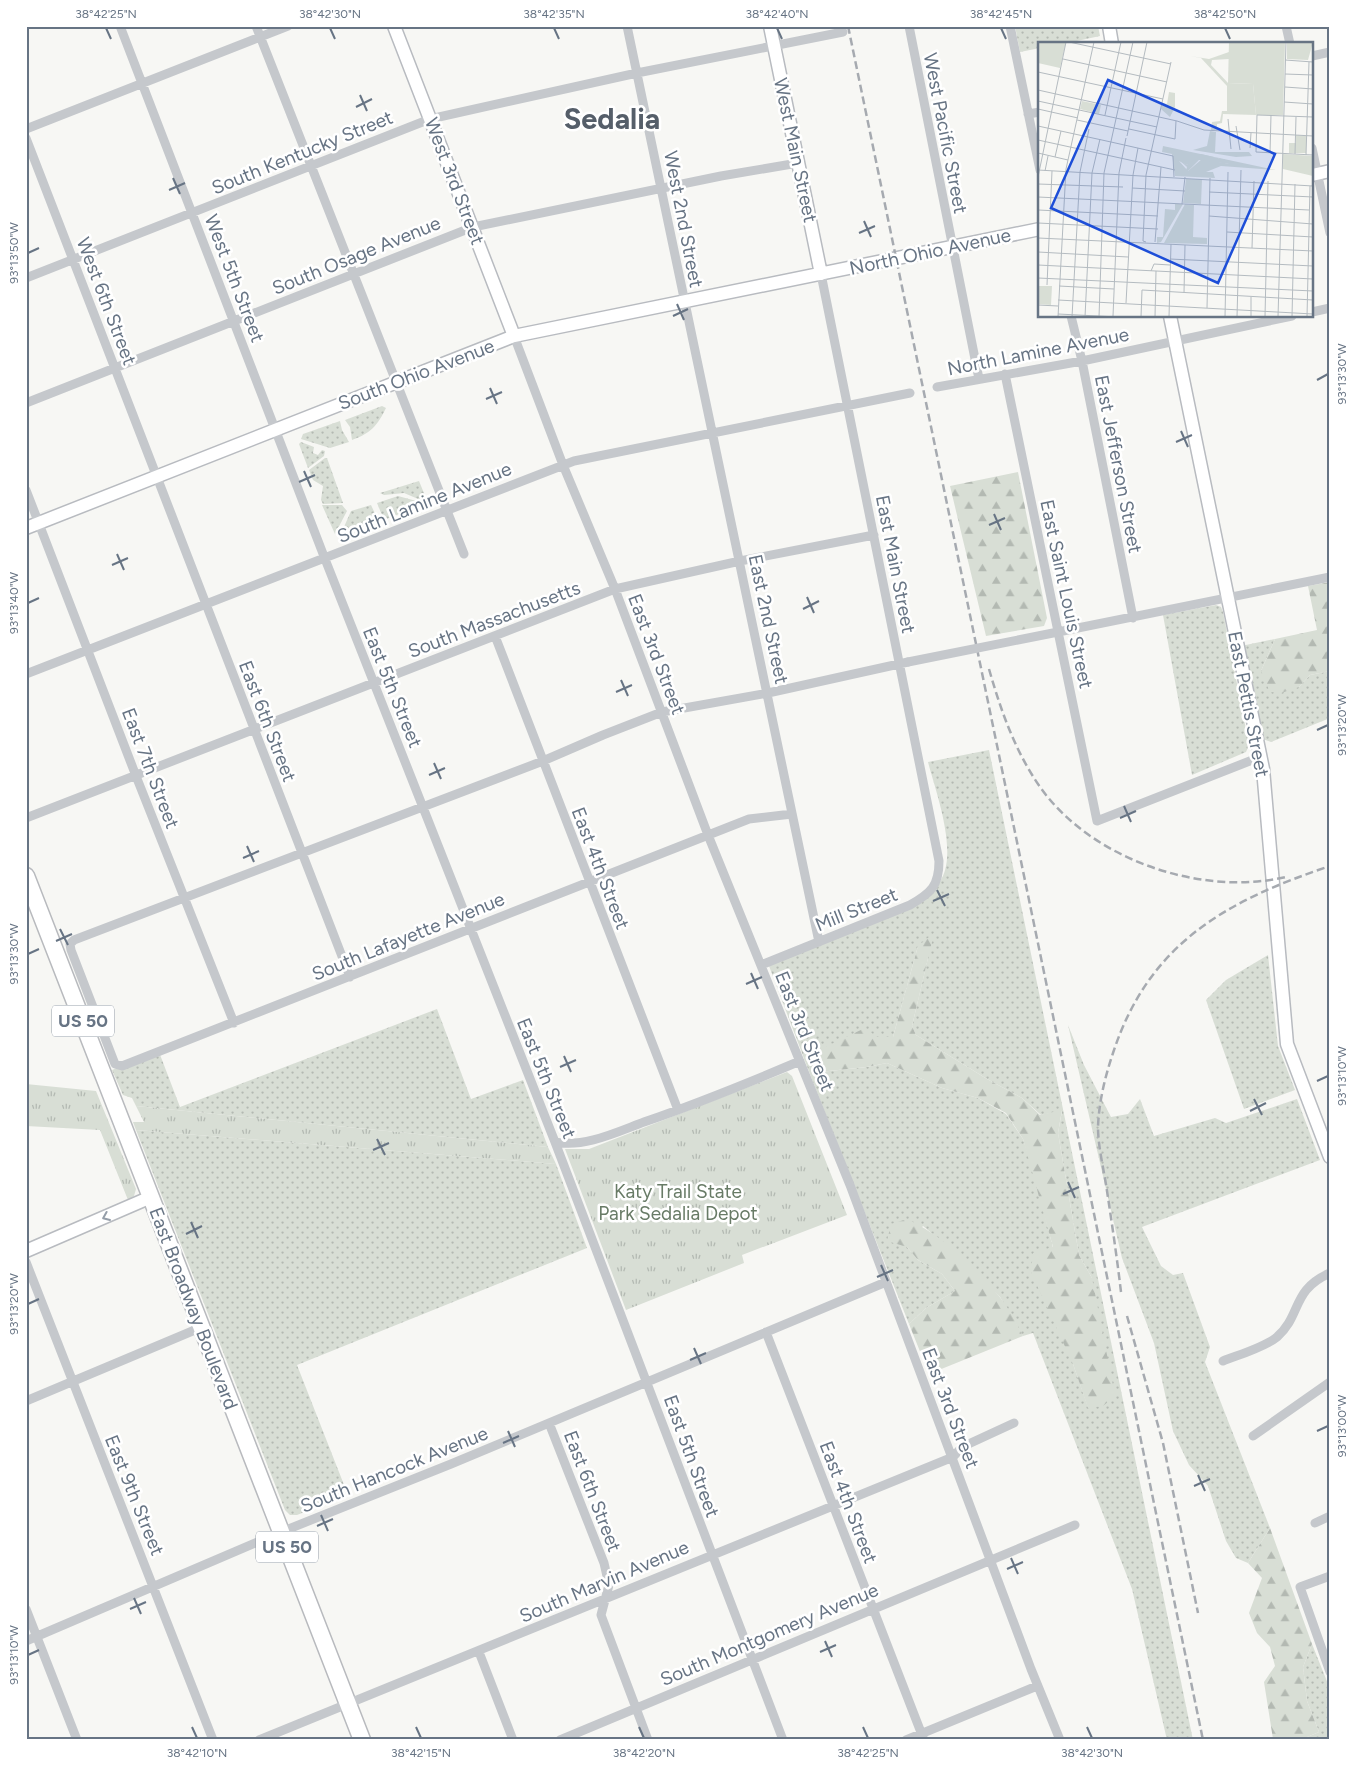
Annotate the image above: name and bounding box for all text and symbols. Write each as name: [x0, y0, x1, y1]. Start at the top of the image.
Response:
text: 38°42'25"N: [75, 7, 137, 21]
text: 38°42'30"N: [299, 7, 361, 21]
text: 38°42'35"N: [523, 7, 585, 21]
text: 38°42'40"N: [745, 7, 809, 21]
text: 38°42'45"N: [970, 7, 1032, 21]
text: 38°42'50"N: [1194, 7, 1256, 21]
inset map: [1038, 42, 1314, 318]
street label: West Pacific Street: [919, 51, 972, 215]
street label: West Main Street: [769, 76, 822, 225]
district label: Sedalia: [564, 101, 660, 136]
street label: South Kentucky Street: [208, 106, 396, 199]
street label: West 3rd Street: [420, 114, 489, 248]
street label: West 2nd Street: [659, 149, 708, 289]
street label: West 5th Street: [200, 211, 269, 345]
street label: South Osage Avenue: [269, 211, 444, 300]
text: 93°13'50"W: [7, 222, 21, 284]
street label: North Ohio Avenue: [847, 223, 1013, 280]
street label: West 6th Street: [72, 234, 141, 368]
street label: North Lamine Avenue: [945, 323, 1131, 380]
street label: South Ohio Avenue: [335, 334, 498, 415]
text: 93°13'30"W: [1335, 343, 1349, 405]
street label: East Jefferson Street: [1090, 373, 1147, 555]
street label: South Lamine Avenue: [334, 457, 515, 548]
street label: East Main Street: [871, 493, 920, 635]
street label: East Saint Louis Street: [1035, 498, 1098, 691]
street label: East 2nd Street: [744, 552, 793, 686]
text: 93°13'40"W: [7, 571, 21, 634]
street label: South Massachusetts: [405, 576, 584, 663]
street label: East 3rd Street: [623, 591, 690, 718]
street label: East 5th Street: [358, 623, 427, 751]
street label: East Pettis Street: [1223, 629, 1274, 779]
street label: East 6th Street: [234, 657, 301, 785]
text: 93°13'20"W: [1335, 694, 1349, 756]
street label: East 7th Street: [117, 705, 184, 832]
street label: East 4th Street: [567, 804, 634, 933]
street label: Mill Street: [812, 883, 901, 936]
street label: South Lafayette Avenue: [309, 887, 508, 986]
text: 93°13'30"W: [7, 923, 21, 985]
street label: East 3rd Street: [770, 968, 839, 1095]
road number: US 50: [52, 1006, 114, 1036]
street label: East 5th Street: [512, 1014, 581, 1142]
text: 93°13'10"W: [1335, 1046, 1349, 1106]
park label: Katy Trail State Park Sedalia Depot: [598, 1180, 758, 1225]
street label: East Broadway Boulevard: [144, 1204, 243, 1413]
one-way arrow: [103, 1211, 111, 1221]
text: 93°13'20"W: [7, 1273, 21, 1335]
street label: East 3rd Street: [917, 1345, 984, 1472]
street label: East 5th Street: [659, 1392, 724, 1520]
text: 93°13'00"W: [1335, 1394, 1349, 1457]
street label: South Hancock Avenue: [297, 1421, 491, 1518]
street label: East 6th Street: [559, 1427, 626, 1555]
street label: East 9th Street: [100, 1431, 169, 1559]
street label: East 4th Street: [815, 1438, 882, 1567]
road number: US 50: [256, 1531, 318, 1562]
street label: South Marvin Avenue: [516, 1535, 692, 1628]
street label: South Montgomery Avenue: [657, 1578, 882, 1691]
text: 93°13'10"W: [7, 1625, 21, 1685]
text: 38°42'10"N: [167, 1746, 227, 1760]
text: 38°42'15"N: [391, 1746, 451, 1760]
text: 38°42'20"N: [613, 1746, 675, 1760]
text: 38°42'25"N: [837, 1746, 899, 1760]
text: 38°42'30"N: [1061, 1746, 1123, 1760]

